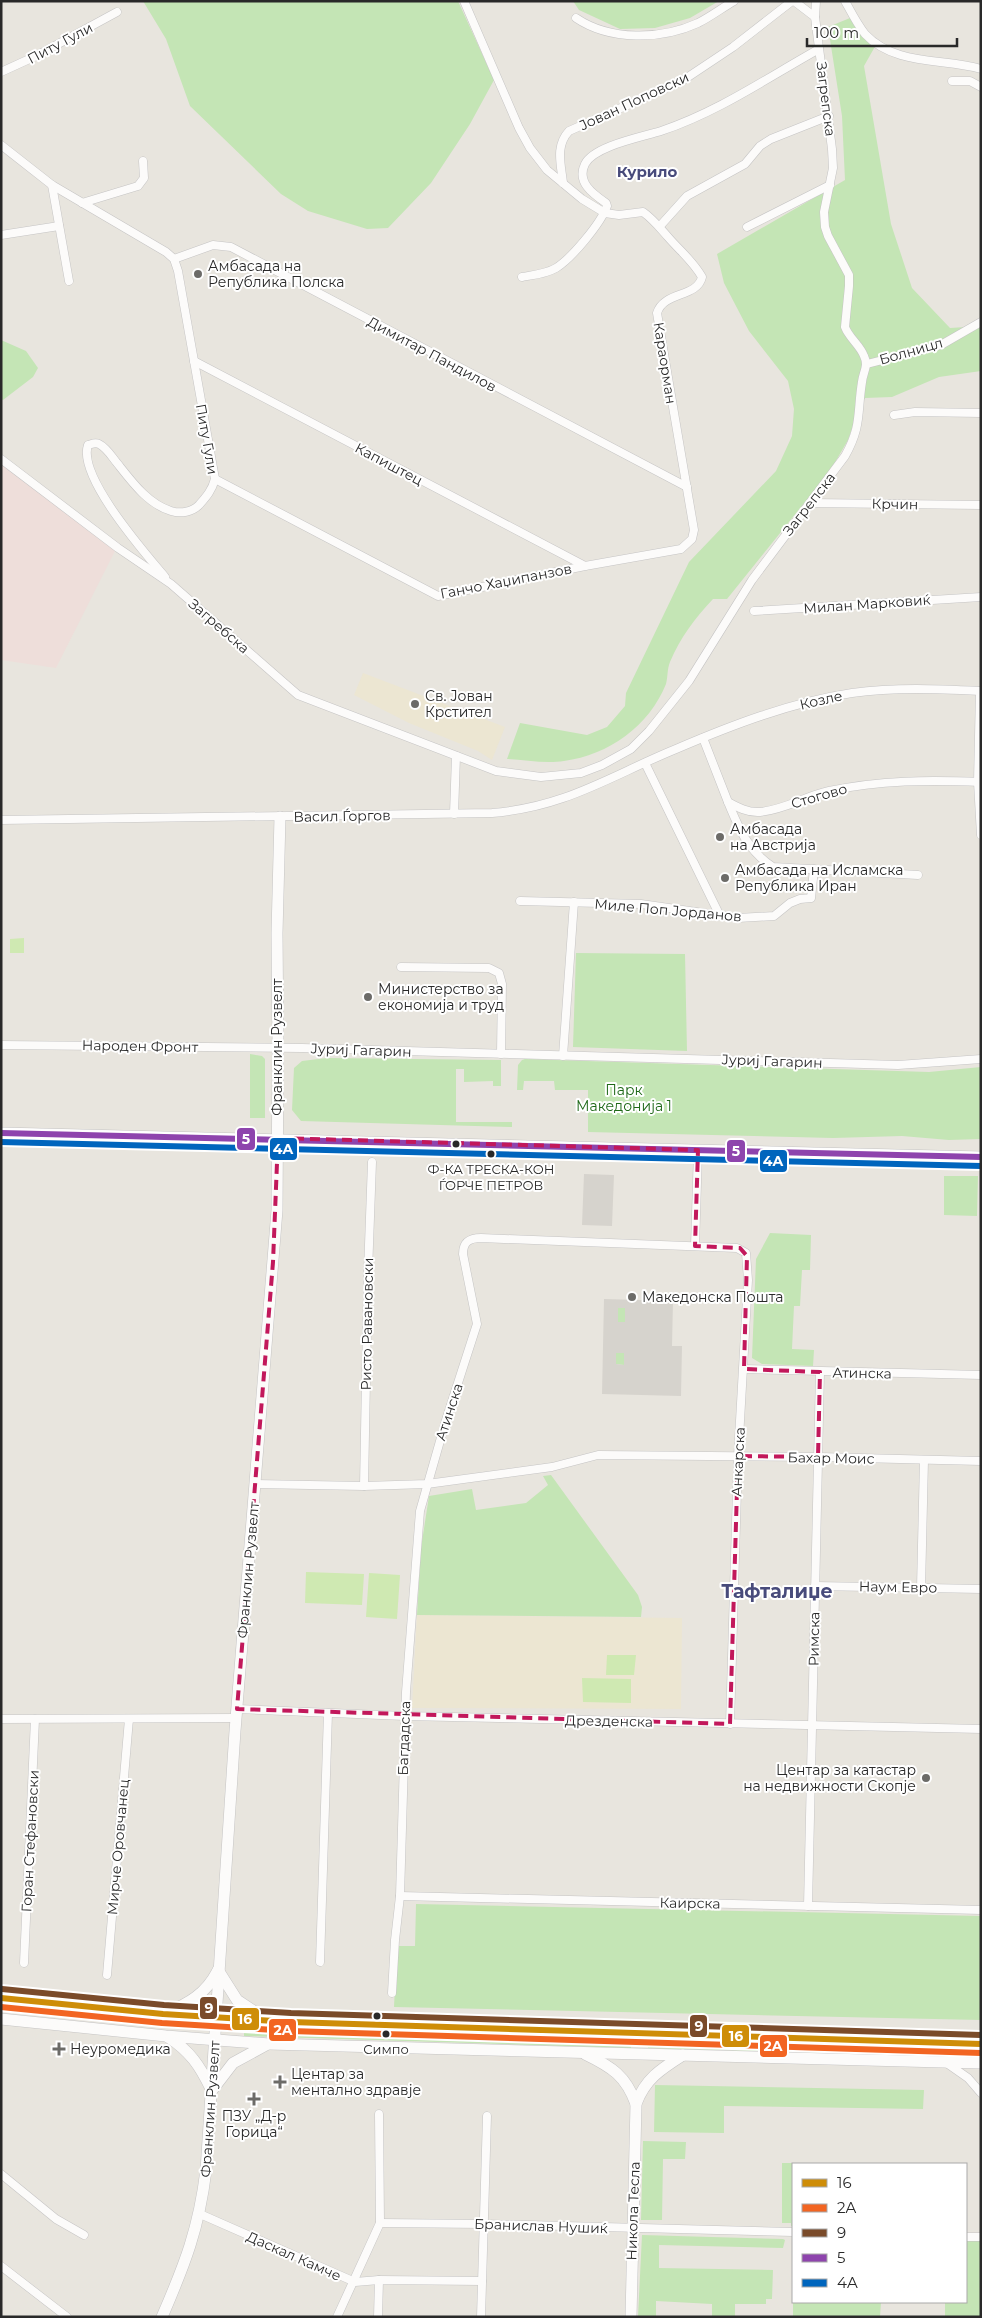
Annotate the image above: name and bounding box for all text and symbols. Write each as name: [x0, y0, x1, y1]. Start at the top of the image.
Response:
scale bar: [807, 15, 957, 47]
street label: Питу Гули: [24, 18, 96, 68]
text: 100 m: [814, 23, 859, 42]
street label: Загрепска: [812, 61, 840, 137]
street label: Јован Поповски: [576, 68, 692, 134]
district label: Курило: [617, 162, 677, 181]
place label: Амбасада на Република Полска: [208, 257, 344, 291]
marker: Амбасада на Република Полска: [192, 268, 204, 280]
street label: Димитар Пандилов: [364, 312, 500, 396]
street label: Караорман: [650, 321, 680, 405]
street label: Болницл: [877, 333, 945, 369]
street label: Питу Гули: [192, 402, 222, 476]
street label: Капиштец: [352, 439, 426, 490]
street label: Загрепска: [779, 469, 839, 539]
street label: Крчин: [871, 495, 919, 513]
street label: Ганчо Хаџипанзов: [439, 559, 573, 603]
street label: Милан Марковиќ: [803, 591, 931, 617]
street label: Загребска: [185, 595, 253, 657]
street label: Козле: [798, 686, 844, 714]
place label: Св. Јован Крстител: [425, 687, 493, 721]
marker: Св. Јован Крстител: [409, 698, 421, 710]
street label: Стогово: [789, 779, 849, 813]
street label: Васил Ѓоргов: [293, 806, 391, 826]
place label: Амбасада на Австрија: [730, 820, 816, 854]
marker: Амбасада на Австрија: [714, 831, 726, 843]
place label: Амбасада на Исламска Република Иран: [735, 861, 903, 895]
marker: Амбасада на Исламска Република Иран: [719, 872, 731, 884]
street label: Миле Поп Јорданов: [594, 895, 742, 925]
street label: Франклин Рузвелт: [268, 978, 286, 1116]
place label: Министерство за економија и труд: [378, 980, 504, 1014]
marker: Министерство за економија и труд: [362, 991, 374, 1003]
street label: Народен Фронт: [82, 1036, 199, 1056]
street label: Јуриј Гагарин: [310, 1039, 412, 1061]
street label: Јуриј Гагарин: [721, 1050, 823, 1072]
park label: Парк Македонија 1: [576, 1081, 672, 1115]
line badge: 5: [236, 1127, 256, 1151]
text: 5: [242, 1130, 250, 1148]
line badge: 4A: [269, 1137, 298, 1161]
unlabelled marker: [451, 1139, 461, 1149]
line badge: 5: [726, 1139, 746, 1163]
text: 4A: [273, 1140, 293, 1158]
text: 5: [732, 1142, 740, 1160]
marker: Ф-КА ТРЕСКА-КОН ЃОРЧЕ ПЕТРОВ: [486, 1149, 496, 1159]
line badge: 4A: [759, 1149, 788, 1173]
text: 4A: [763, 1152, 783, 1170]
place label: Ф-КА ТРЕСКА-КОН ЃОРЧЕ ПЕТРОВ: [427, 1161, 555, 1193]
street label: Ристо Равановски: [357, 1257, 377, 1391]
place label: Македонска Пошта: [642, 1288, 783, 1306]
marker: Македонска Пошта: [626, 1291, 638, 1303]
street label: Атинска: [832, 1363, 892, 1383]
street label: Атинска: [431, 1381, 467, 1443]
street label: Анкарска: [727, 1427, 749, 1497]
street label: Бахар Моис: [787, 1448, 875, 1468]
street label: Франклин Рузвелт: [233, 1500, 263, 1639]
street label: Наум Евро: [859, 1577, 937, 1597]
district label: Тафталиџе: [721, 1580, 833, 1603]
street label: Римска: [805, 1612, 823, 1666]
street label: Багдадска: [394, 1700, 414, 1776]
street label: Дрезденска: [565, 1711, 653, 1731]
place label: Центар за катастар на недвижности Скопје: [743, 1761, 916, 1795]
street label: Горан Стефановски: [17, 1769, 43, 1913]
marker: Центар за катастар на недвижности Скопје: [920, 1772, 932, 1784]
street label: Мирче Оровчанец: [103, 1778, 133, 1916]
street label: Каирска: [659, 1893, 721, 1913]
line badge: 9: [199, 1996, 218, 2020]
text: 9: [205, 1999, 214, 2017]
line badge: 16: [231, 2007, 260, 2031]
text: 16: [238, 2010, 252, 2028]
unlabelled marker: [372, 2011, 382, 2021]
line badge: 9: [689, 2014, 708, 2038]
text: 9: [695, 2017, 704, 2035]
line badge: 2A: [268, 2018, 297, 2042]
text: 2A: [273, 2021, 293, 2039]
line badge: 16: [721, 2024, 750, 2048]
text: 16: [729, 2027, 743, 2045]
marker: Симпо: [381, 2029, 391, 2039]
line badge: 2A: [759, 2034, 788, 2058]
text: 2A: [763, 2037, 783, 2055]
place label: Неуромедика: [70, 2040, 171, 2058]
street label: Франклин Рузвелт: [196, 2040, 224, 2178]
place label: Симпо: [363, 2041, 409, 2057]
marker: Неуромедика: [52, 2042, 66, 2056]
place label: Центар за ментално здравје: [291, 2065, 421, 2099]
marker: Центар за ментално здравје: [273, 2075, 287, 2089]
marker: ПЗУ „Д-р Горица“: [247, 2092, 261, 2106]
place label: ПЗУ „Д-р Горица“: [222, 2107, 286, 2141]
street label: Никола Тесла: [622, 2161, 644, 2261]
legend: [792, 2163, 967, 2303]
text: 16: [837, 2173, 852, 2192]
text: 2A: [837, 2198, 857, 2217]
street label: Бранислав Нушиќ: [474, 2215, 608, 2237]
text: 9: [837, 2223, 846, 2242]
street label: Даскал Камче: [244, 2227, 344, 2285]
text: 5: [837, 2248, 846, 2267]
text: 4A: [837, 2273, 858, 2292]

